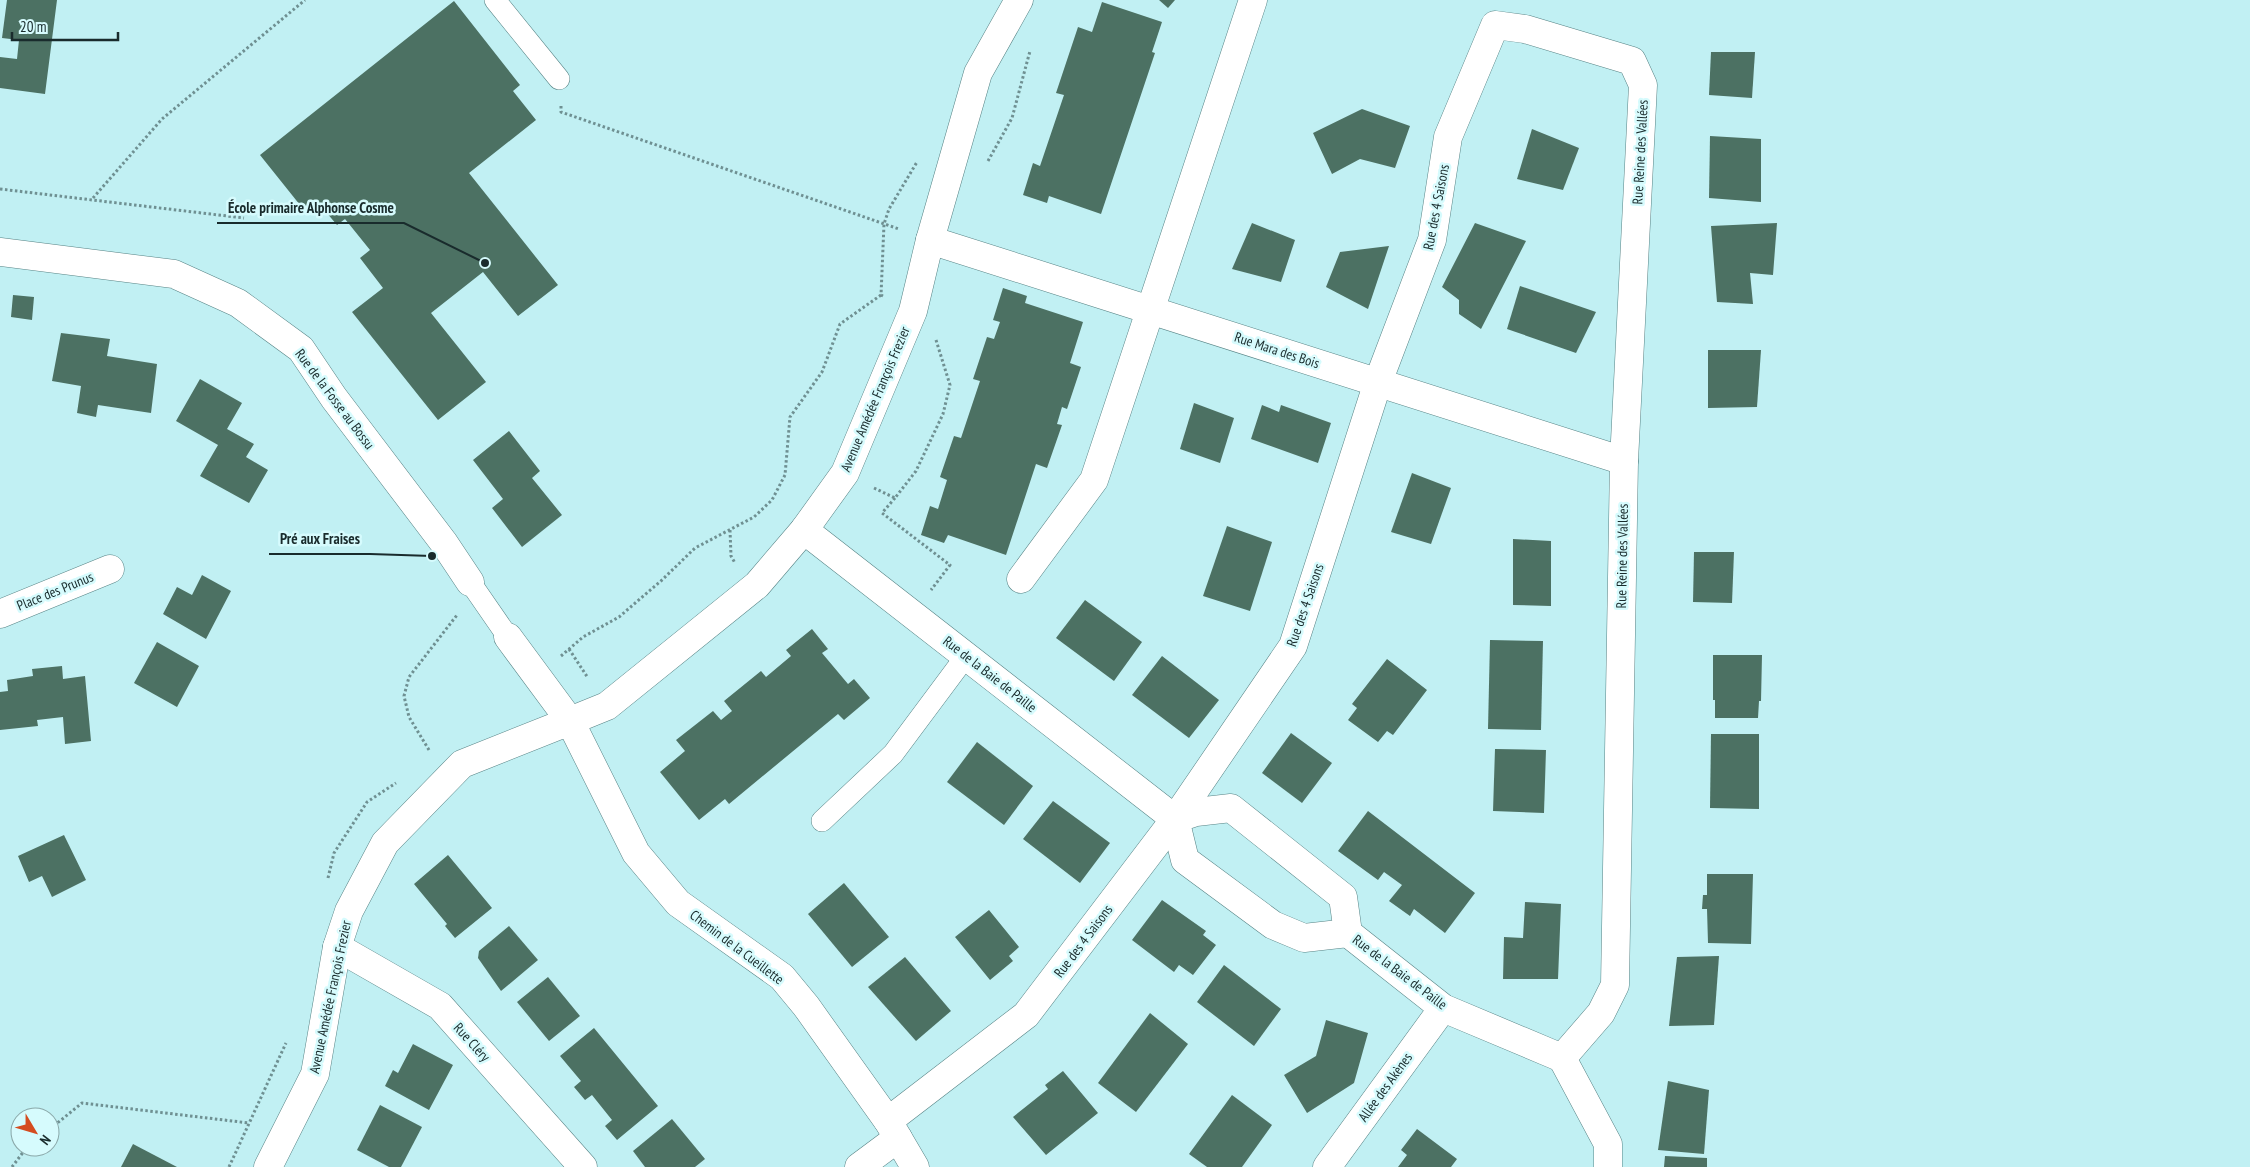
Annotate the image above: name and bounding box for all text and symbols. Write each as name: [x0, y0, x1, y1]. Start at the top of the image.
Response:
scale bar: [12, 10, 119, 42]
text: 20 m: [20, 17, 46, 36]
street label: Rue Reine des Vallées: [1628, 99, 1652, 205]
street label: Rue des 4 Saisons: [1419, 162, 1453, 251]
callout: École primaire Alphonse Cosme: [217, 193, 404, 223]
text: École primaire Alphonse Cosme: [228, 198, 394, 217]
street label: Avenue Amédée François Frezier: [836, 324, 914, 474]
street label: Rue Mara des Bois: [1232, 328, 1322, 372]
street label: Rue de la Fosse au Bossu: [291, 345, 379, 453]
street label: Rue Reine des Vallées: [1612, 503, 1632, 609]
callout: Pré aux Fraises: [269, 524, 370, 554]
text: Pré aux Fraises: [280, 529, 360, 548]
street label: Rue des 4 Saisons: [1282, 561, 1328, 649]
street label: Place des Prunus: [14, 567, 96, 615]
street label: Rue de la Baie de Paille: [940, 632, 1041, 716]
street label: Rue des 4 Saisons: [1050, 901, 1116, 981]
street label: Chemin de la Cueillette: [686, 906, 788, 988]
street label: Avenue Amédée François Frezier: [305, 919, 355, 1075]
street label: Rue de la Baie de Paille: [1349, 931, 1451, 1014]
street label: Rue Cléry: [450, 1019, 495, 1066]
street label: Allée des Akènes: [1354, 1049, 1416, 1125]
north arrow: [10, 1107, 60, 1157]
text: N: [36, 1131, 55, 1149]

